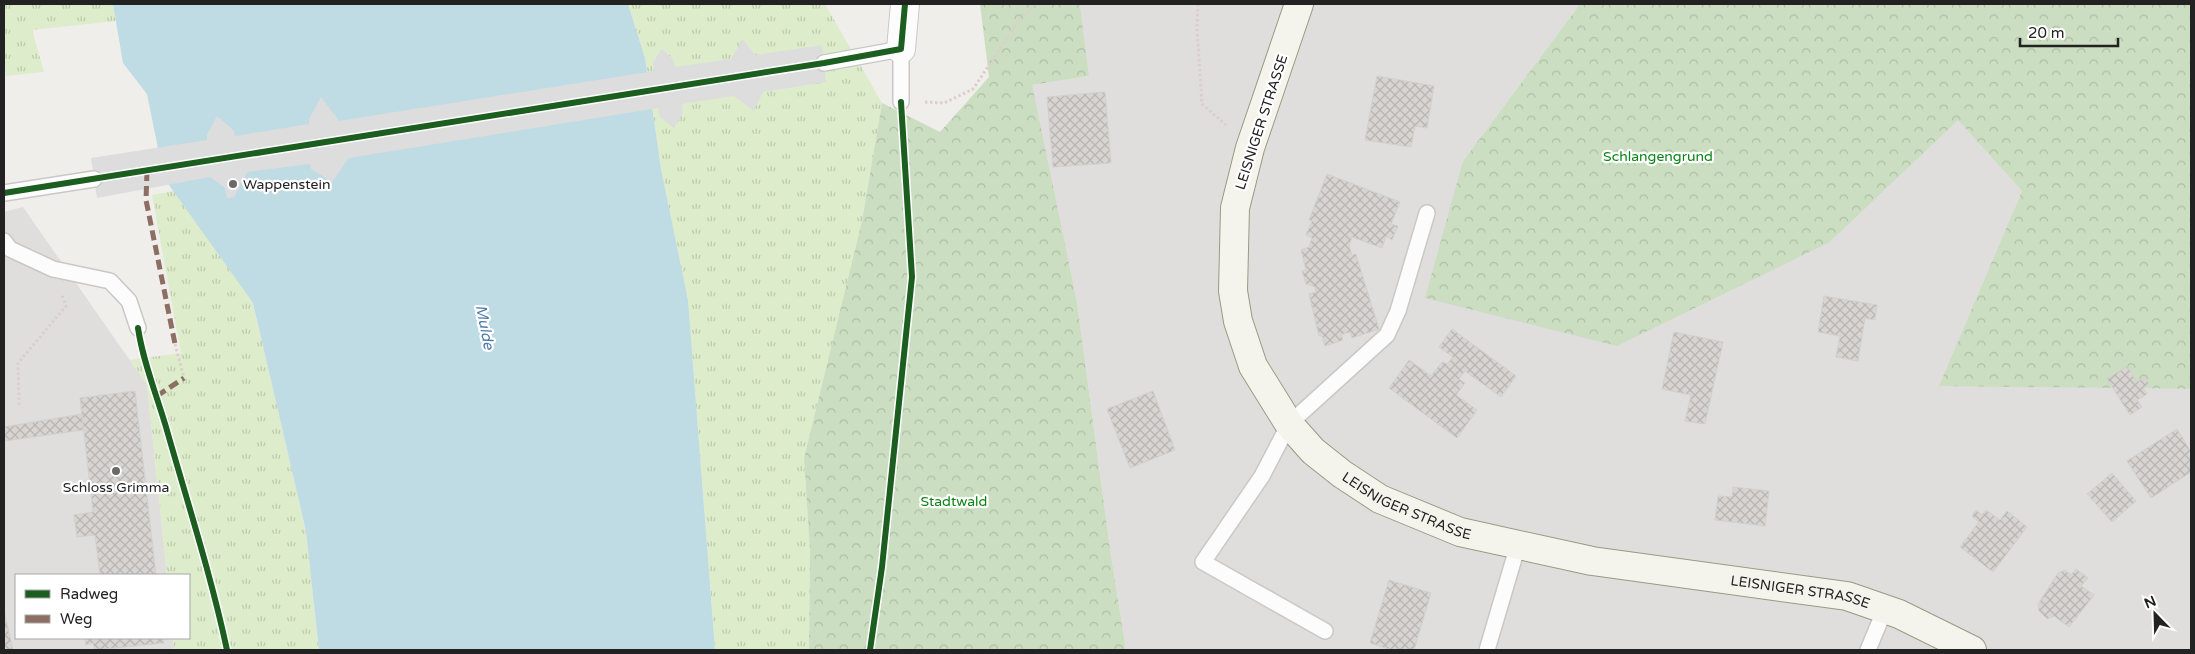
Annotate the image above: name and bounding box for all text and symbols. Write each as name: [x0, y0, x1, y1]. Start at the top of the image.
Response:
scale bar: [2020, 15, 2118, 47]
text: 20 m: [2028, 24, 2065, 42]
street label: LEISNIGER STRASSE: [1232, 52, 1291, 192]
park label: Schlangengrund: [1603, 148, 1713, 165]
place label: Wappenstein: [243, 176, 330, 193]
marker: Wappenstein: [227, 178, 239, 190]
water label: Mulde: [472, 303, 498, 352]
marker: Schloss Grimma: [110, 465, 122, 477]
street label: LEISNIGER STRASSE: [1339, 468, 1473, 543]
place label: Schloss Grimma: [63, 479, 169, 496]
park label: Stadtwald: [921, 493, 987, 510]
street label: LEISNIGER STRASSE: [1729, 572, 1872, 612]
legend: [15, 574, 190, 639]
text: Radweg: [60, 585, 118, 603]
north arrow: [2130, 589, 2180, 639]
text: N: [2142, 592, 2159, 613]
text: Weg: [60, 610, 92, 628]

